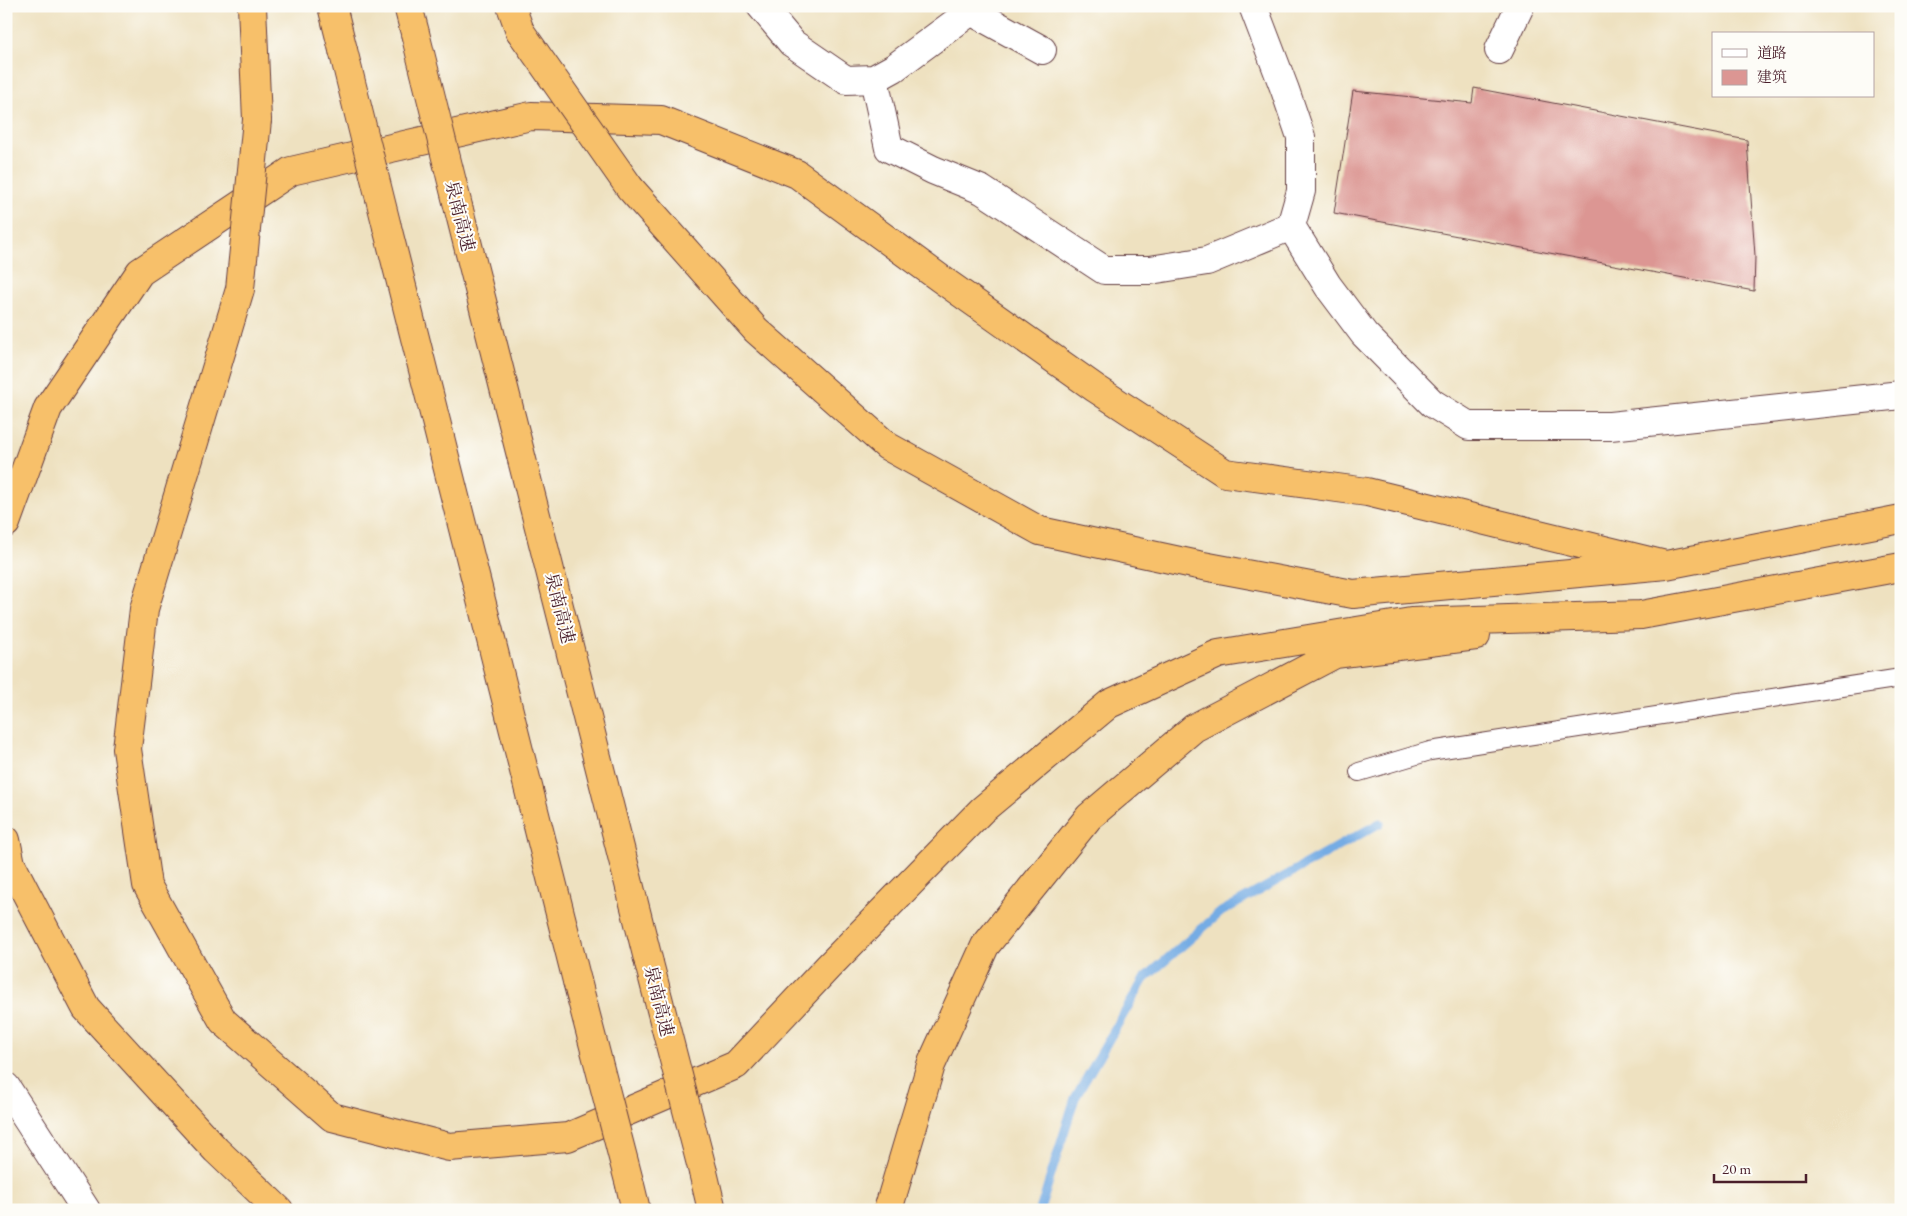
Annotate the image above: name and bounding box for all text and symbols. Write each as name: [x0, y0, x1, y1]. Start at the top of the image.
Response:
legend: [1712, 32, 1874, 98]
text: 道路: [1757, 43, 1787, 62]
text: 建筑: [1757, 67, 1787, 86]
street label: 泉南高速: [441, 178, 480, 254]
street label: 泉南高速: [541, 570, 580, 646]
street label: 泉南高速: [640, 963, 679, 1039]
scale bar: [1714, 1151, 1807, 1183]
text: 20 m: [1722, 1159, 1751, 1178]

